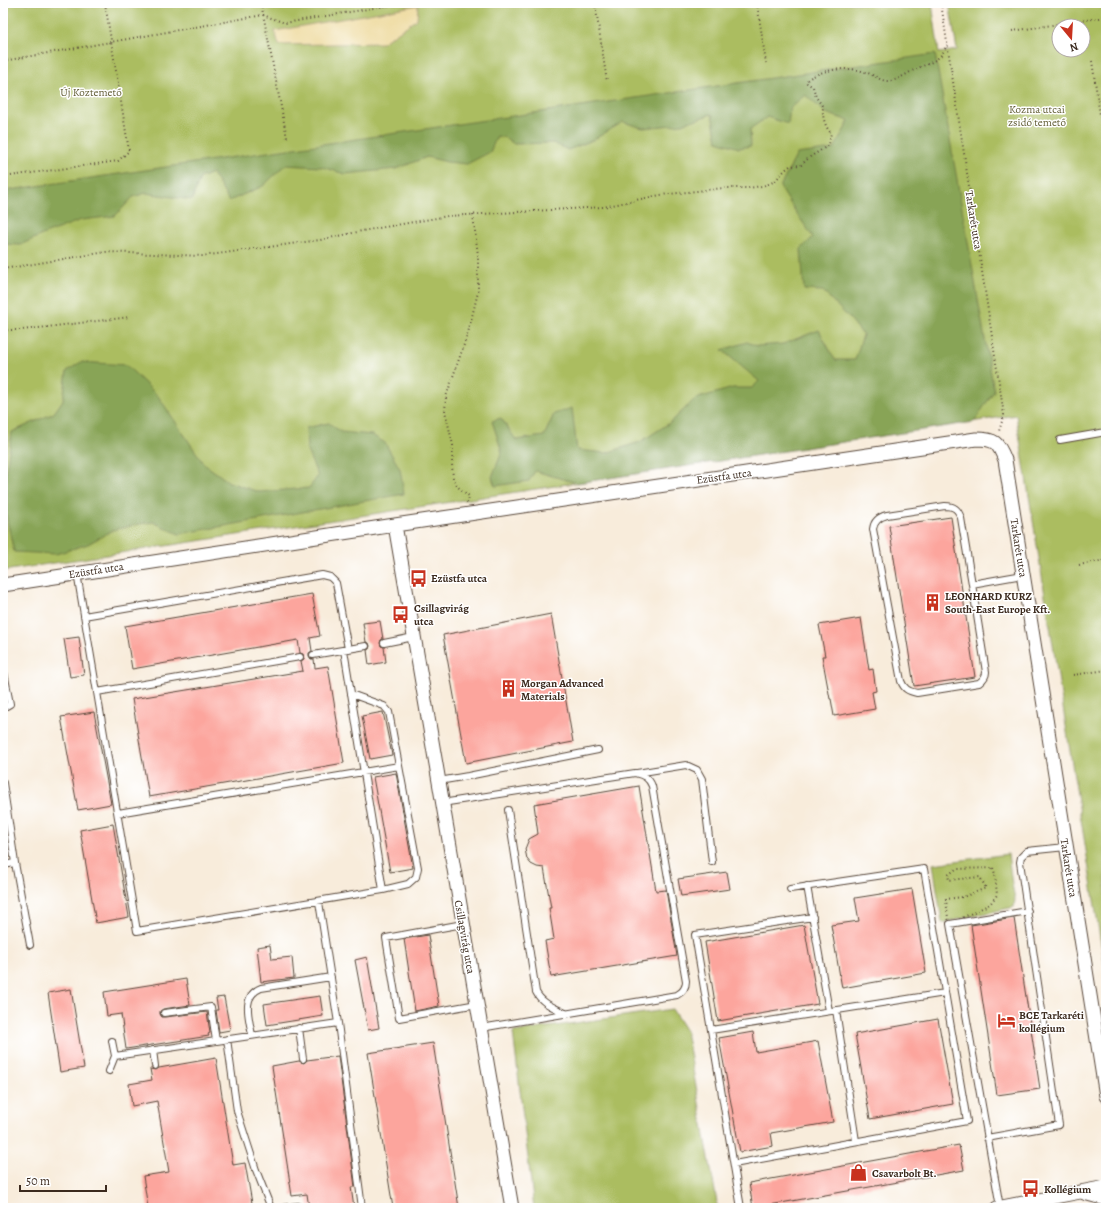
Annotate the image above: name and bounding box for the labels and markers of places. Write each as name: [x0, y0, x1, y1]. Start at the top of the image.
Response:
bus stop icon: Ezüstfa utca: [408, 568, 428, 588]
place label: Ezüstfa utca: [431, 571, 488, 586]
place label: LEONHARD KURZ South-East Europe Kft.: [945, 589, 1050, 617]
building icon: LEONHARD KURZ South-East Europe Kft.: [922, 592, 942, 612]
place label: Csillagvirág utca: [414, 601, 469, 629]
bus stop icon: Csillagvirág utca: [391, 604, 411, 624]
place label: Morgan Advanced Materials: [521, 676, 604, 704]
building icon: Morgan Advanced Materials: [498, 679, 518, 699]
place label: BCE Tarkaréti kollégium: [1019, 1008, 1084, 1036]
hotel icon: BCE Tarkaréti kollégium: [996, 1011, 1016, 1031]
shop icon: Csavarbolt Bt.: [849, 1163, 869, 1183]
place label: Csavarbolt Bt.: [872, 1166, 936, 1181]
bus stop icon: Kollégium: [1021, 1179, 1041, 1199]
place label: Kollégium: [1044, 1182, 1091, 1197]

